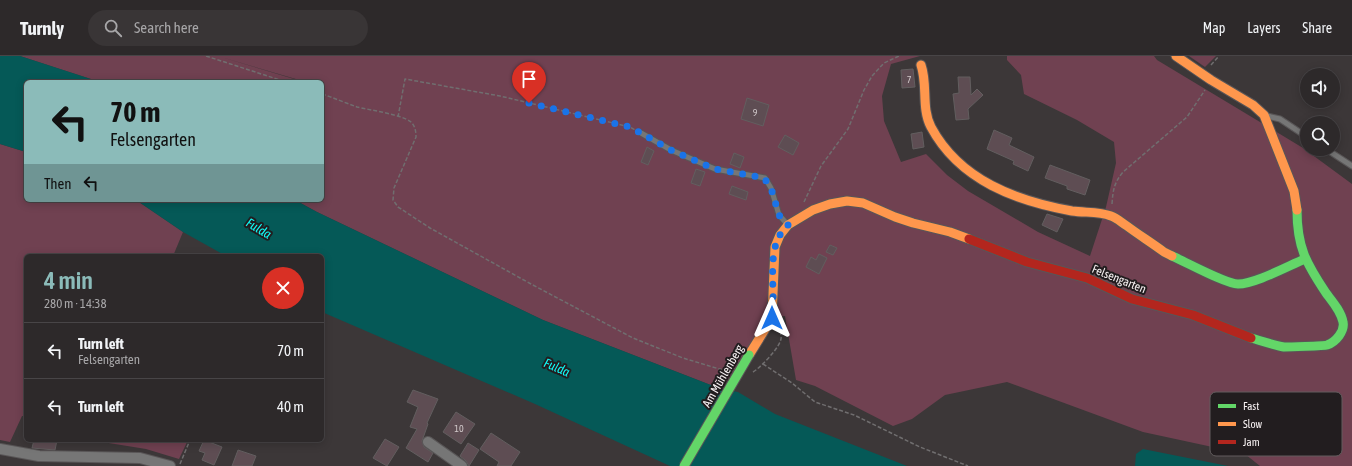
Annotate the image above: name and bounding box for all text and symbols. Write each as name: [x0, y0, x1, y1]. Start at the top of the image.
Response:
search box: [88, 10, 368, 46]
text: Turnly: [20, 17, 64, 39]
icon: search: [102, 17, 124, 39]
text: Search here: [134, 19, 199, 36]
text: Map: [1203, 20, 1225, 36]
text: Layers: [1247, 20, 1280, 36]
text: Share: [1302, 20, 1332, 36]
pin: [512, 62, 546, 103]
icon: arrive: [518, 68, 540, 90]
map controls: [1300, 68, 1340, 156]
button: sound: [1300, 68, 1340, 108]
house number: 7: [907, 74, 912, 85]
icon: left: [44, 96, 96, 148]
text: 70 m: [110, 96, 160, 128]
house number: 9: [753, 107, 758, 118]
button: search: [1300, 116, 1340, 156]
text: Felsengarten: [110, 129, 196, 150]
icon: left: [80, 172, 102, 194]
text: Then: [44, 175, 72, 192]
water label: Fulda: [243, 215, 274, 242]
street label: Felsengarten: [1090, 262, 1148, 296]
text: 4 min: [44, 267, 93, 294]
button: close: [262, 267, 304, 309]
text: 280 m · 14:38: [44, 296, 107, 311]
position arrow: [751, 297, 793, 339]
text: Turn left: [78, 335, 124, 352]
icon: left: [44, 340, 66, 362]
text: 70 m: [277, 342, 304, 359]
street label: Am Mühlenberg: [700, 342, 747, 410]
text: Felsengarten: [78, 352, 140, 367]
water label: Fulda: [542, 355, 572, 380]
legend: [1210, 392, 1342, 456]
icon: left: [44, 396, 66, 418]
text: Turn left: [78, 398, 124, 415]
text: 40 m: [277, 398, 304, 415]
text: Fast: [1243, 400, 1259, 412]
text: Slow: [1243, 418, 1262, 430]
house number: 10: [454, 423, 464, 434]
text: Jam: [1243, 436, 1260, 448]

